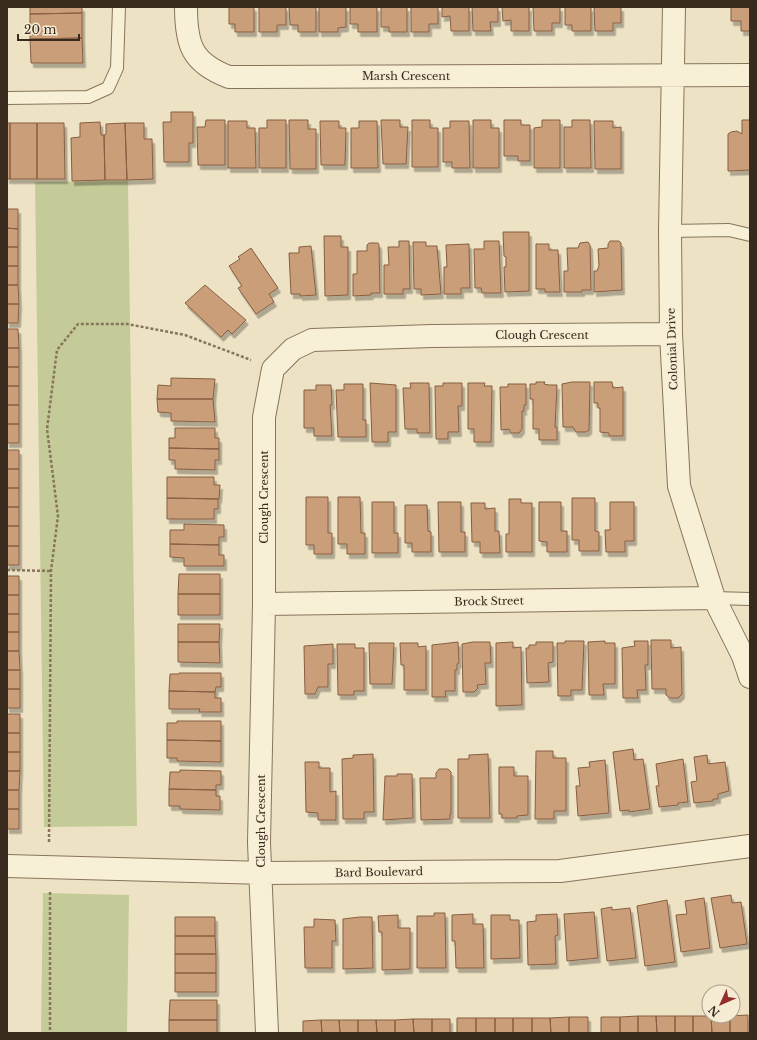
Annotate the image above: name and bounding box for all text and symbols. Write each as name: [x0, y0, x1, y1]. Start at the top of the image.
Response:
scale bar: [18, 16, 79, 42]
text: 20 m: [24, 22, 56, 37]
street label: Marsh Crescent: [362, 69, 451, 83]
street label: Colonial Drive: [664, 308, 680, 390]
street label: Clough Crescent: [495, 328, 590, 342]
street label: Clough Crescent: [257, 449, 271, 544]
street label: Brock Street: [454, 593, 525, 609]
street label: Clough Crescent: [254, 773, 268, 868]
street label: Bard Boulevard: [335, 864, 424, 880]
north arrow: [701, 984, 741, 1024]
text: N: [705, 1002, 723, 1020]

